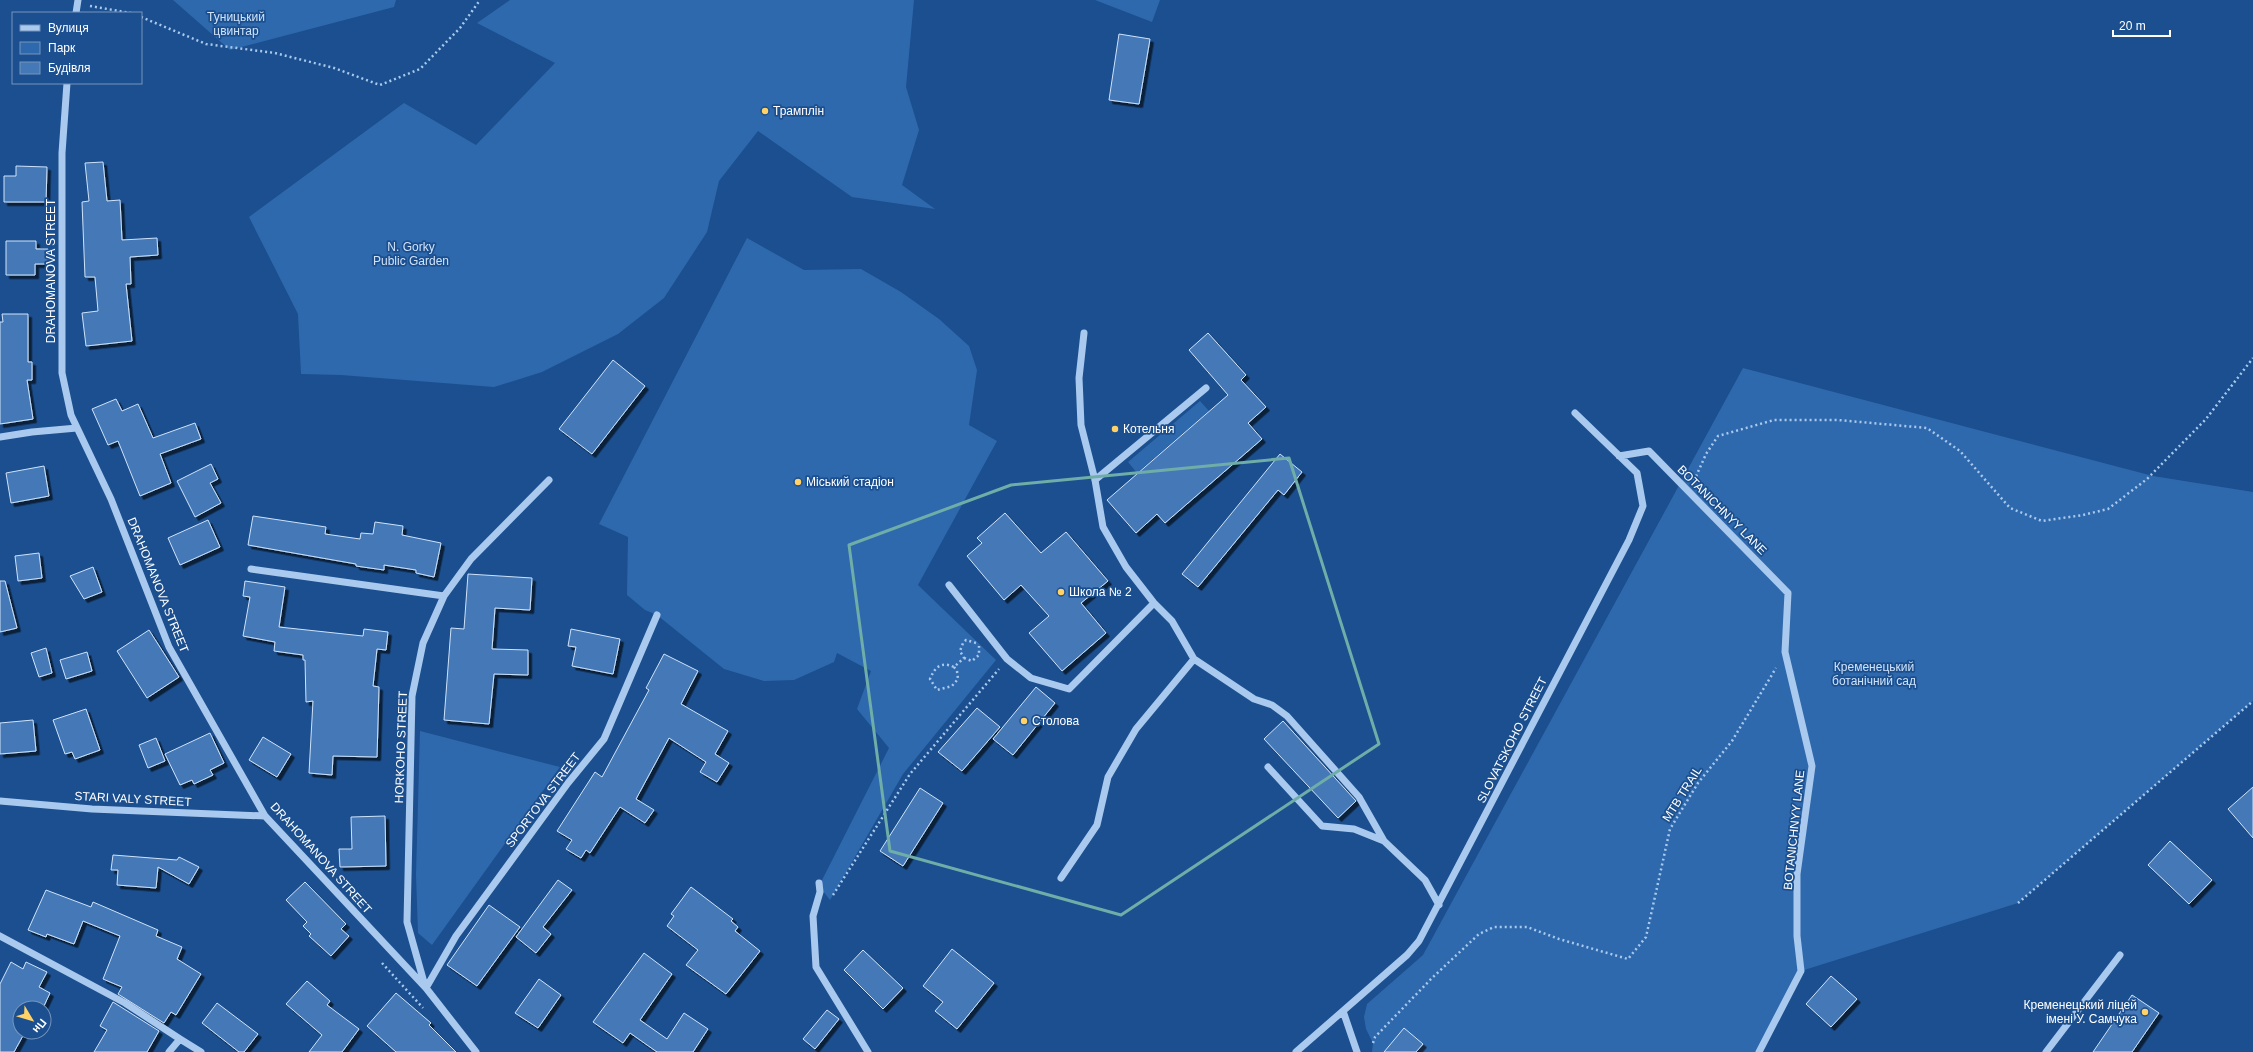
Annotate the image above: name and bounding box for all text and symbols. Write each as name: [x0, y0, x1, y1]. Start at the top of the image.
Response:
park label: Туницький цвинтар: [207, 10, 265, 38]
legend: [12, 12, 142, 84]
scale bar: [2113, 12, 2170, 38]
text: 20 m: [2119, 19, 2146, 33]
text: Вулиця: [48, 21, 89, 35]
text: Парк: [48, 41, 76, 55]
text: Будівля: [48, 61, 90, 75]
place label: Трамплін: [773, 104, 824, 118]
marker: Трамплін: [760, 106, 770, 116]
street label: DRAHOMANOVA STREET: [44, 198, 58, 343]
park label: N. Gorky Public Garden: [373, 240, 449, 268]
place label: Котельня: [1123, 422, 1174, 436]
marker: Котельня: [1110, 424, 1120, 434]
street label: BOTANICHNYY LANE: [1675, 463, 1769, 557]
place label: Міський стадіон: [806, 475, 894, 489]
marker: Міський стадіон: [793, 477, 803, 487]
street label: DRAHOMANOVA STREET: [124, 515, 192, 655]
place label: Школа № 2: [1069, 585, 1132, 599]
marker: Школа № 2: [1056, 587, 1066, 597]
park label: Кременецький ботанічний сад: [1832, 660, 1916, 688]
street label: SLOVATSKOHO STREET: [1474, 674, 1550, 805]
street label: HORKOHO STREET: [392, 690, 410, 804]
place label: Столова: [1032, 714, 1079, 728]
marker: Столова: [1019, 716, 1029, 726]
street label: SPORTOVA STREET: [503, 749, 584, 850]
street label: MTB TRAIL: [1660, 764, 1705, 824]
street label: BOTANICHNYY LANE: [1781, 769, 1807, 891]
street label: STARI VALY STREET: [74, 789, 193, 809]
street label: DRAHOMANOVA STREET: [267, 800, 375, 917]
place label: Кременецький ліцей імені У. Самчука: [2024, 998, 2137, 1026]
north arrow: [12, 1000, 52, 1040]
marker: Кременецький ліцей імені У. Самчука: [2140, 1007, 2150, 1017]
text: Пн: [31, 1017, 49, 1036]

